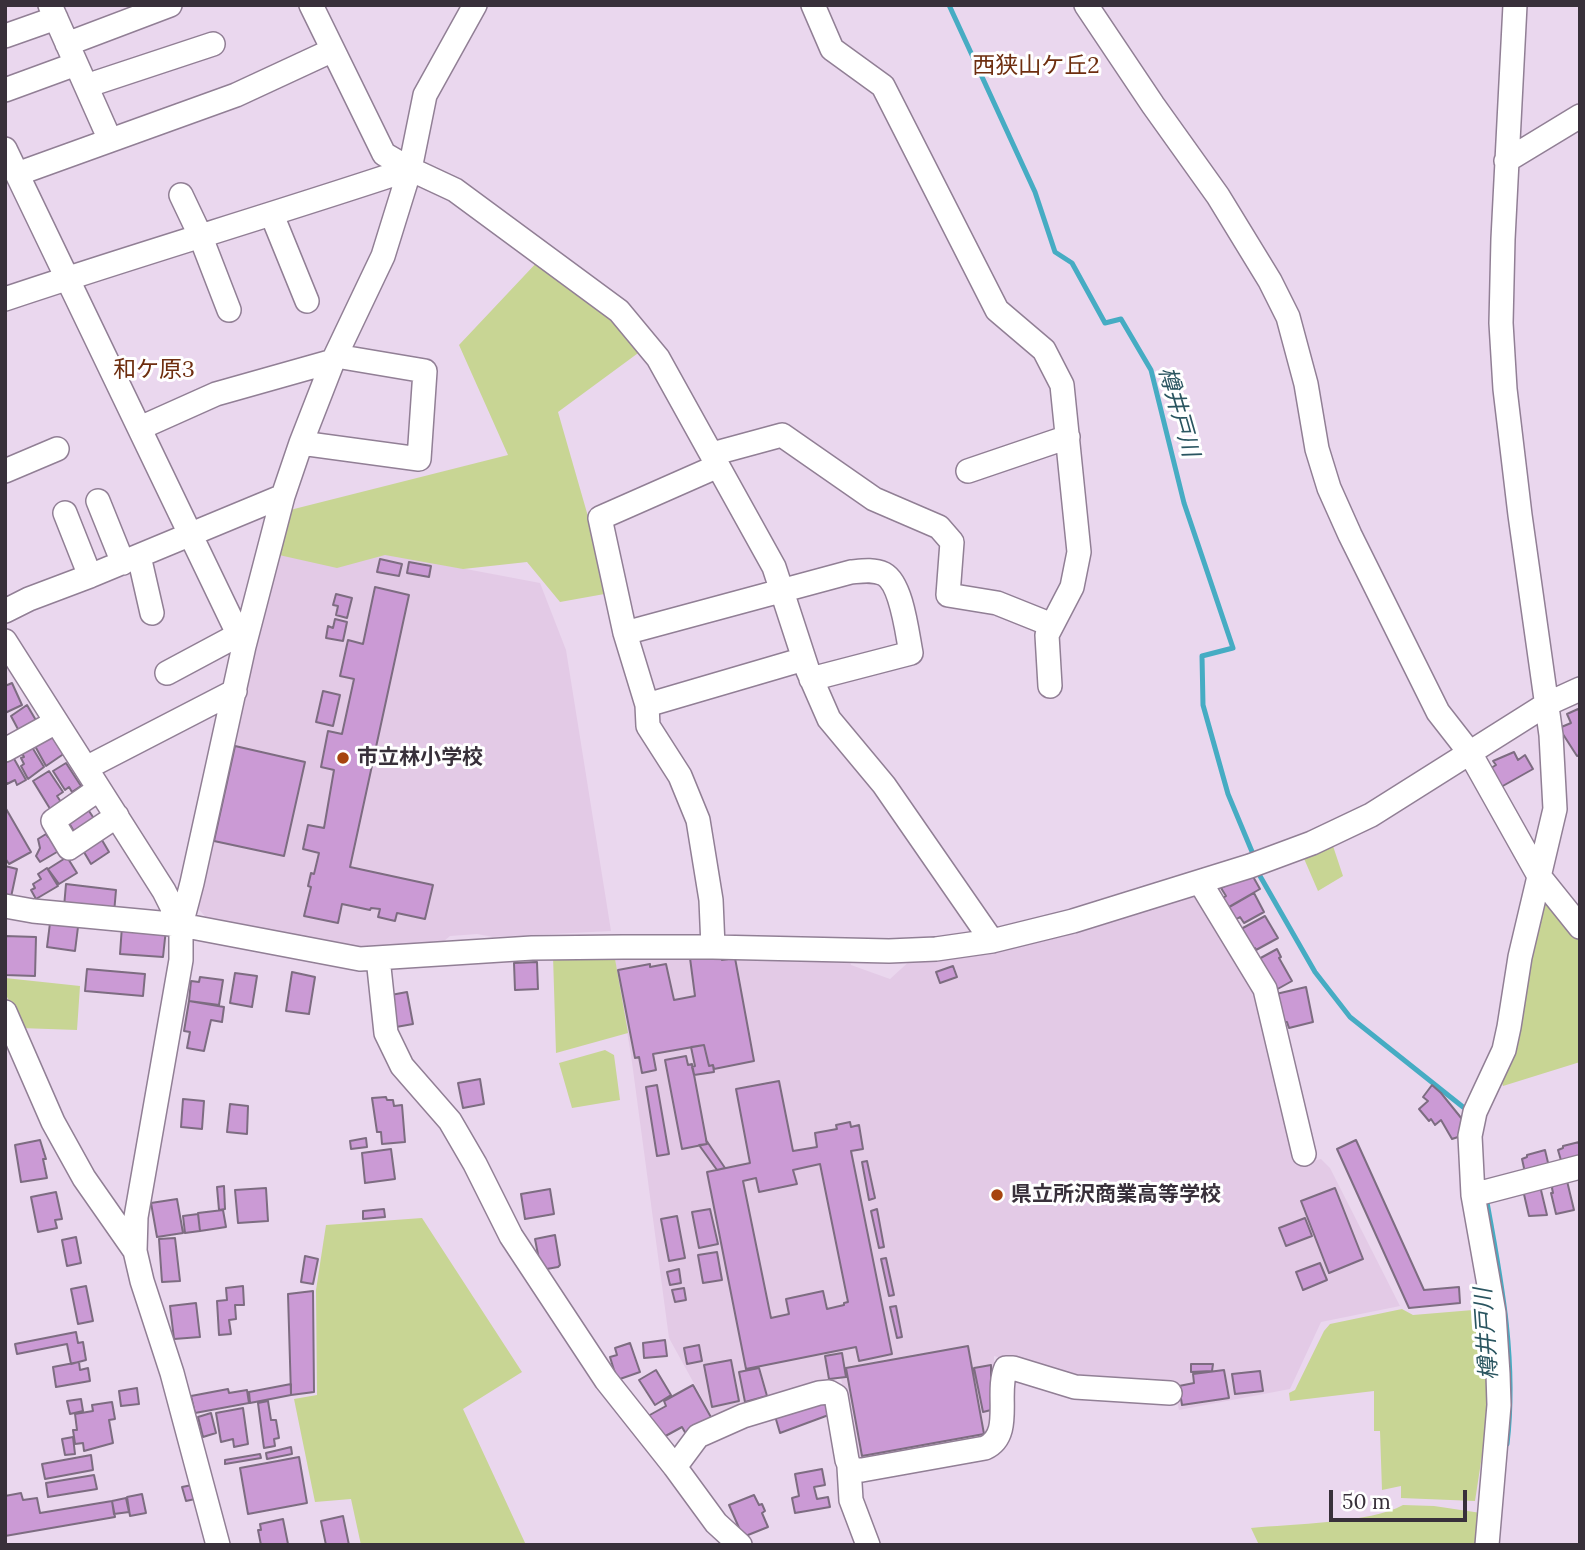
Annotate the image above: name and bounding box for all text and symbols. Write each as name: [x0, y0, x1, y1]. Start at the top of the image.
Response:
district label: 西狭山ケ丘2: [972, 52, 1100, 80]
district label: 和ケ原3: [113, 356, 195, 384]
water label: 樽井戸川: [1152, 364, 1204, 460]
place label: 市立林小学校: [357, 745, 483, 771]
marker: 市立林小学校: [335, 750, 351, 766]
place label: 県立所沢商業高等学校: [1011, 1182, 1221, 1208]
marker: 県立所沢商業高等学校: [989, 1187, 1005, 1203]
water label: 樽井戸川: [1470, 1287, 1504, 1381]
scale bar: [1333, 1476, 1471, 1520]
text: 50 m: [1342, 1488, 1391, 1515]

